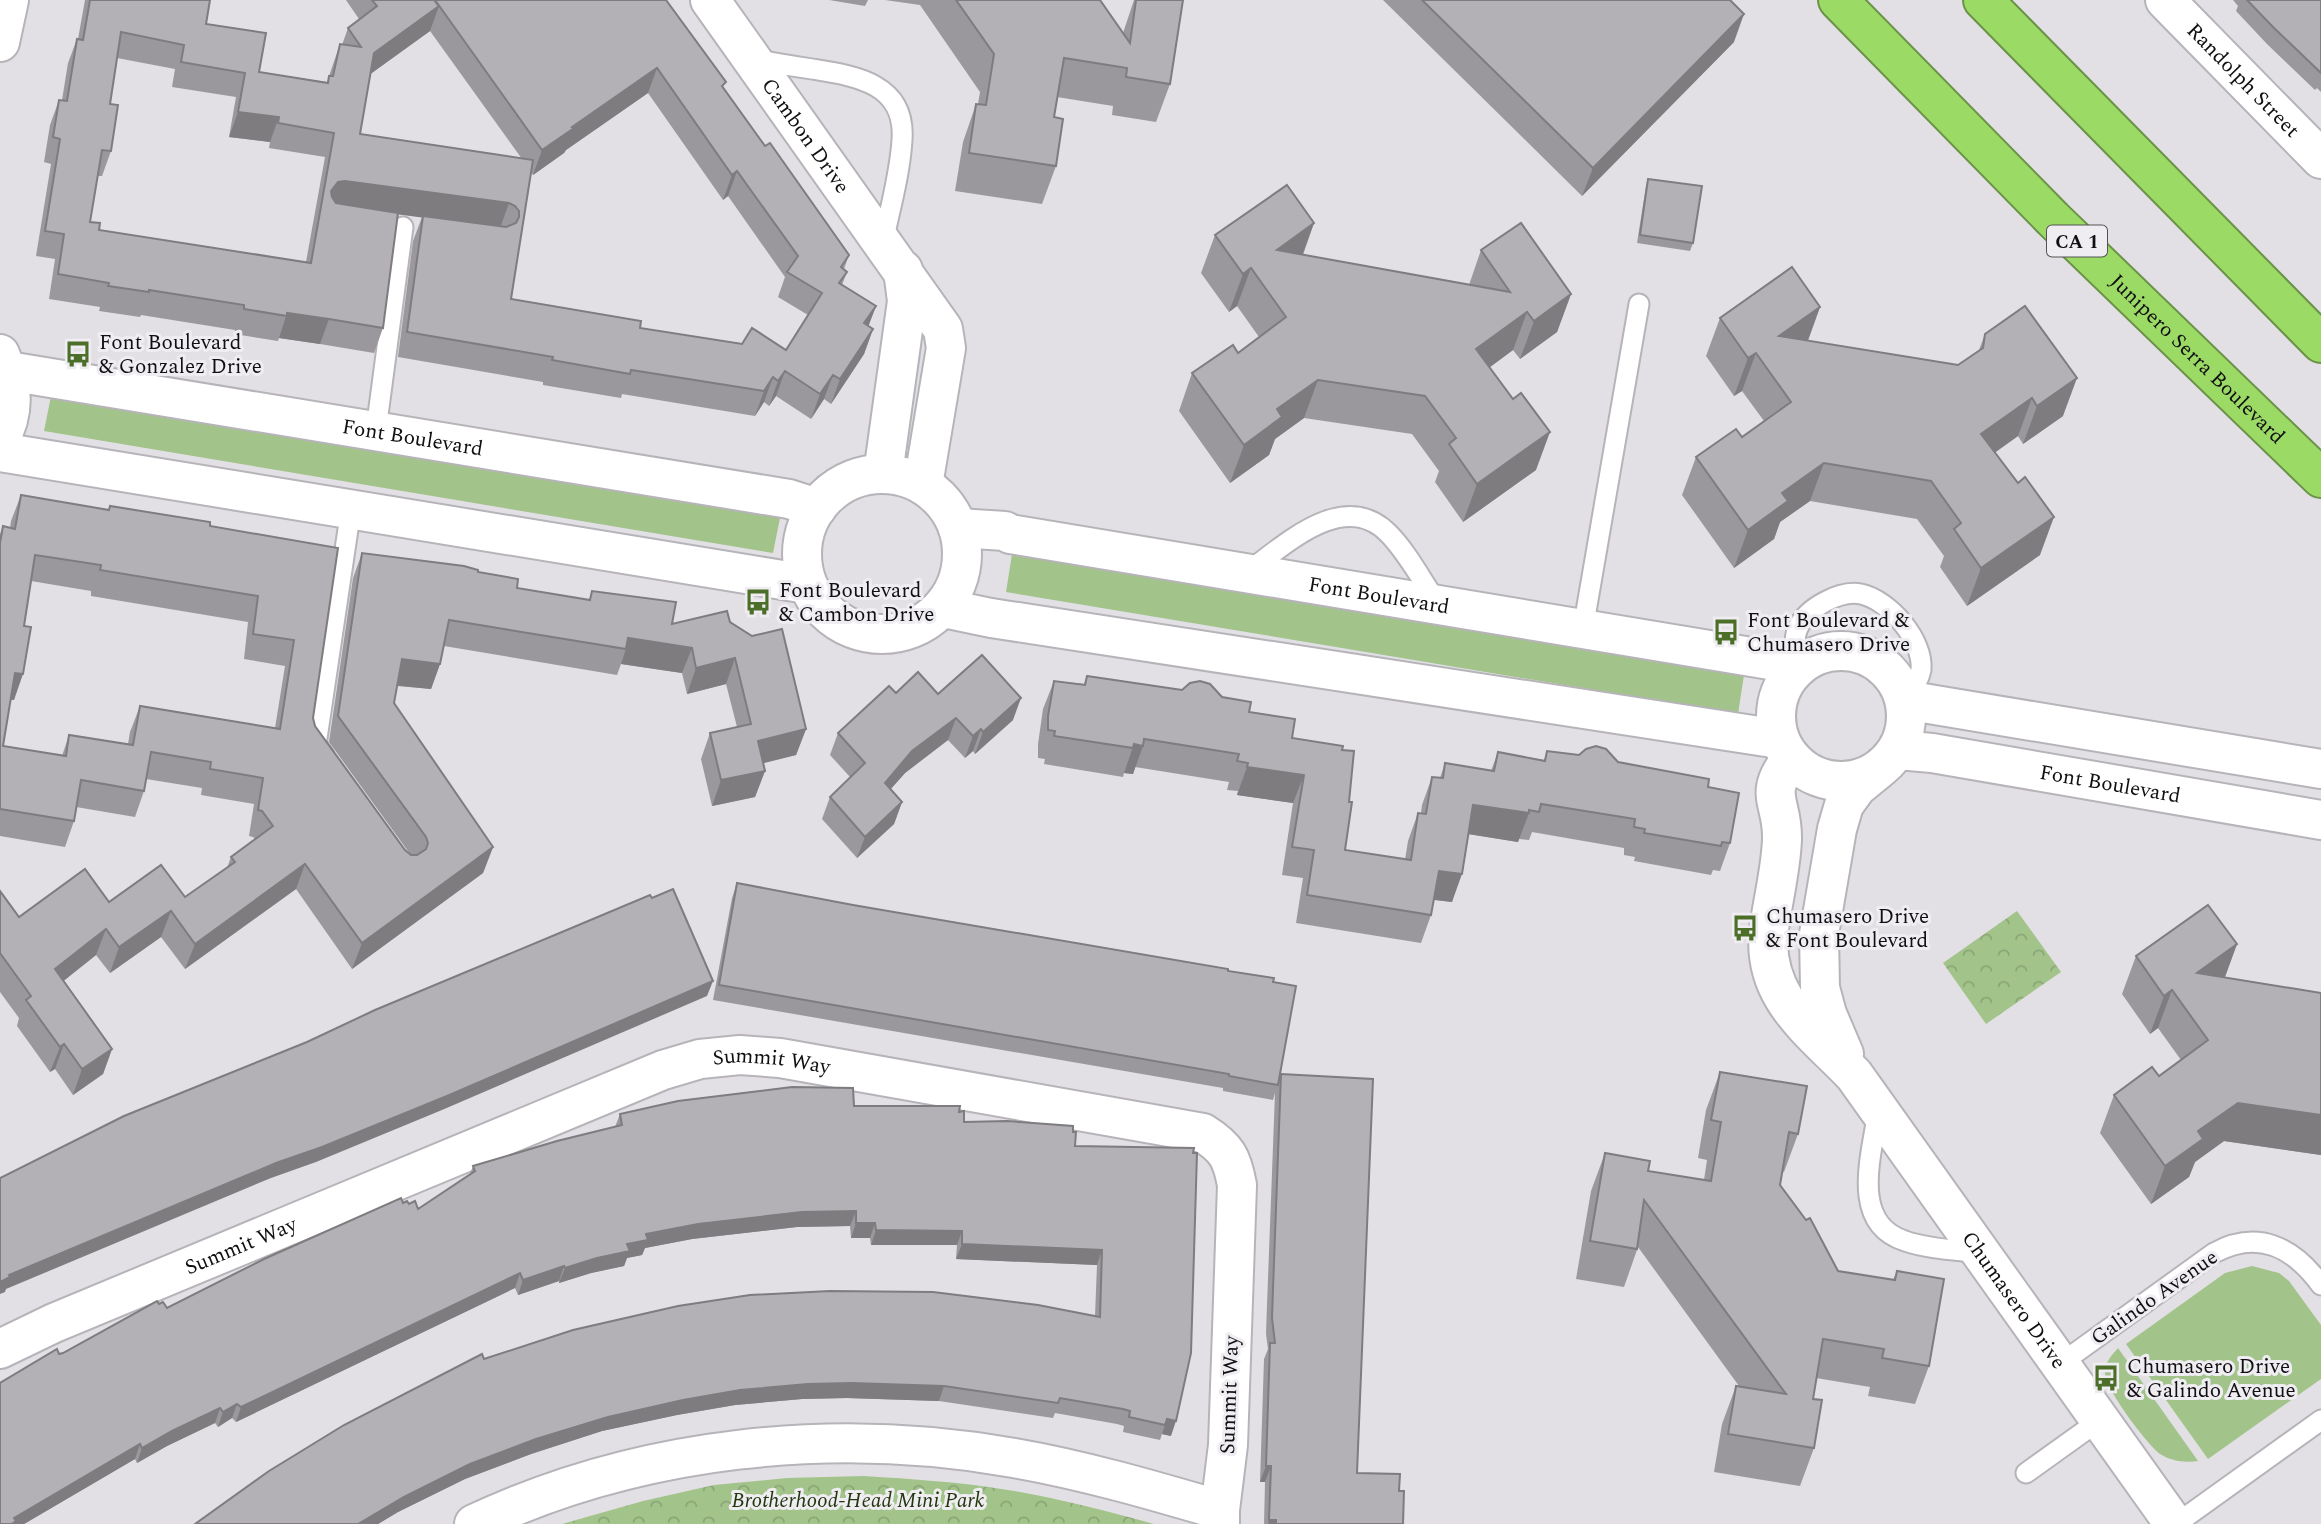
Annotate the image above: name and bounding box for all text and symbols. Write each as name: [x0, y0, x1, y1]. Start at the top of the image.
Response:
street label: Randolph Street: [2179, 16, 2307, 146]
street label: Cambon Drive: [753, 71, 857, 201]
road number: CA 1: [2047, 226, 2107, 256]
street label: Junipero Serra Boulevard: [2102, 267, 2292, 452]
place label: Font Boulevard & Gonzalez Drive: [99, 327, 262, 383]
bus stop icon: Font Boulevard & Gonzalez Drive: [63, 339, 93, 369]
street label: Font Boulevard: [340, 411, 485, 466]
street label: Font Boulevard: [1306, 569, 1452, 624]
place label: Font Boulevard & Cambon Drive: [779, 575, 934, 631]
bus stop icon: Font Boulevard & Cambon Drive: [743, 587, 773, 617]
place label: Font Boulevard & Chumasero Drive: [1747, 605, 1910, 661]
bus stop icon: Font Boulevard & Chumasero Drive: [1711, 617, 1741, 647]
street label: Font Boulevard: [2037, 757, 2183, 813]
place label: Chumasero Drive & Font Boulevard: [1766, 901, 1929, 957]
bus stop icon: Chumasero Drive & Font Boulevard: [1730, 913, 1760, 943]
street label: Summit Way: [711, 1040, 834, 1084]
street label: Summit Way: [180, 1209, 303, 1284]
street label: Chumasero Drive: [1953, 1225, 2074, 1376]
street label: Galindo Avenue: [2084, 1242, 2225, 1354]
street label: Summit Way: [1212, 1334, 1248, 1455]
place label: Chumasero Drive & Galindo Avenue: [2127, 1351, 2296, 1407]
bus stop icon: Chumasero Drive & Galindo Avenue: [2091, 1363, 2121, 1393]
park label: Brotherhood-Head Mini Park: [732, 1485, 985, 1517]

